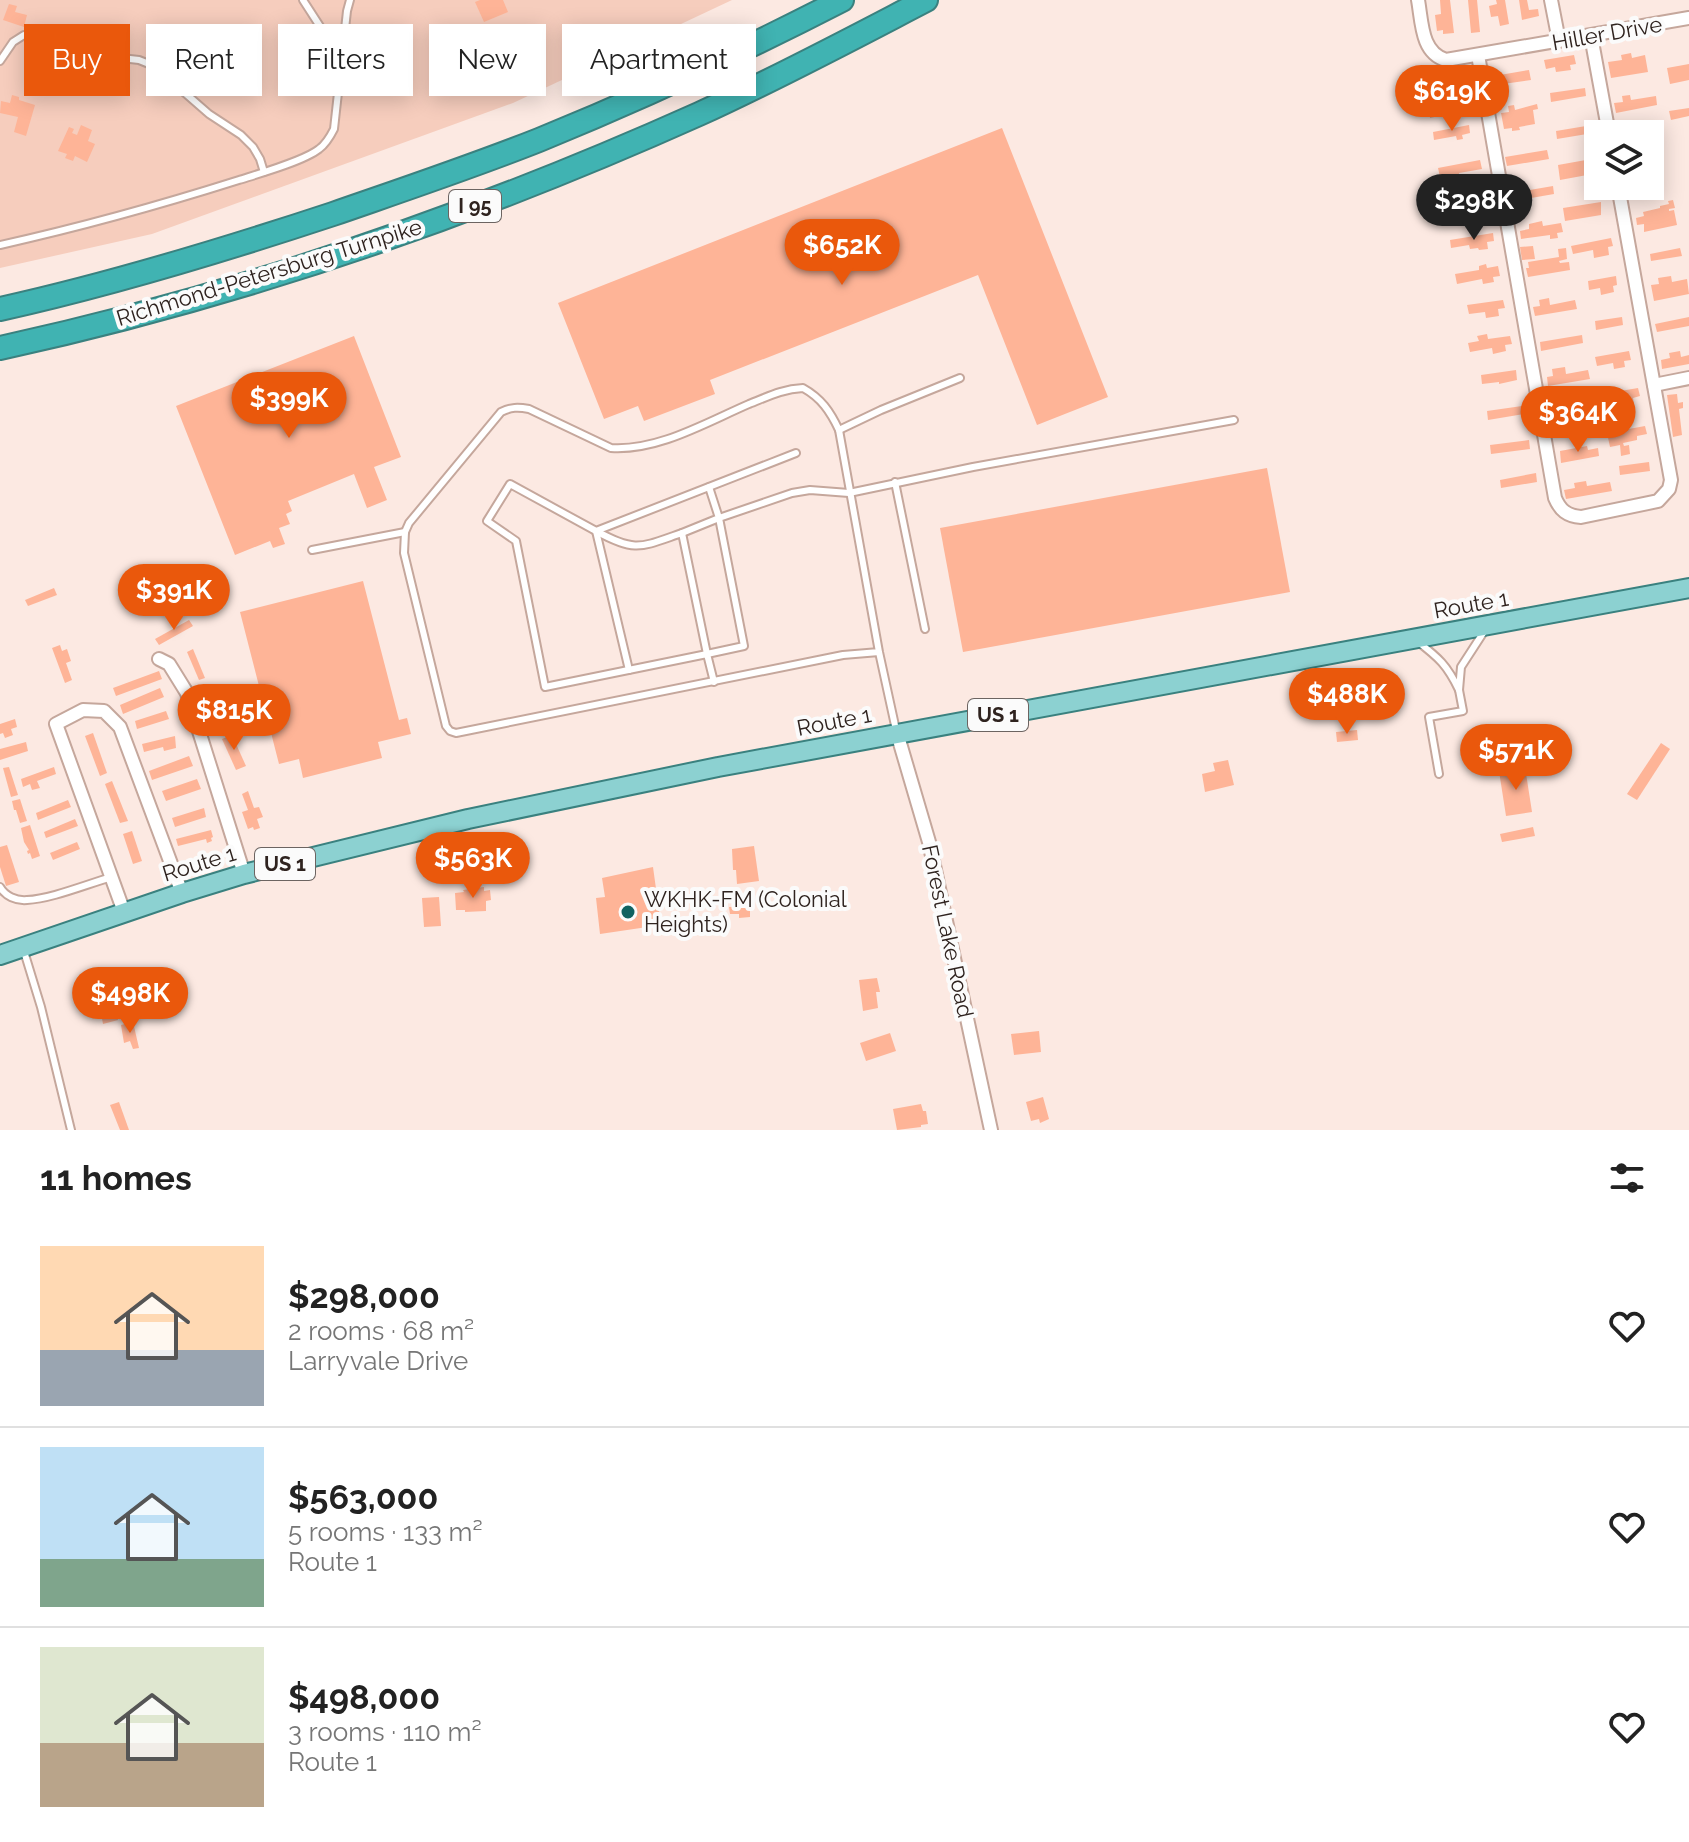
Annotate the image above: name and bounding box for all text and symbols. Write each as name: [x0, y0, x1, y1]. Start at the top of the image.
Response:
street label: Hiller Drive: [1550, 11, 1664, 55]
chip: Buy: [24, 24, 130, 96]
chip: Rent: [146, 24, 262, 96]
chip: Filters: [278, 24, 413, 96]
chip: New: [429, 24, 546, 96]
chip: Apartment: [562, 24, 756, 96]
pin: $619K: [1396, 65, 1508, 133]
text: $619K: [1413, 76, 1491, 106]
map controls: [1584, 120, 1664, 200]
button: layers: [1584, 120, 1664, 200]
pin: $298K: [1418, 174, 1530, 242]
text: $298K: [1434, 185, 1514, 215]
road number: I 95: [449, 190, 501, 222]
street label: Richmond-Petersburg Turnpike: [113, 213, 425, 331]
pin: $652K: [786, 219, 898, 287]
text: $652K: [803, 230, 881, 260]
pin: $399K: [233, 372, 345, 440]
text: $399K: [250, 383, 328, 413]
pin: $364K: [1522, 386, 1634, 454]
text: $364K: [1539, 397, 1617, 427]
pin: $391K: [118, 564, 230, 632]
text: $391K: [136, 575, 212, 605]
street label: Route 1: [1432, 585, 1510, 623]
pin: $488K: [1291, 668, 1403, 736]
text: $488K: [1307, 679, 1387, 709]
pin: $815K: [178, 684, 290, 752]
text: $815K: [196, 695, 272, 725]
road number: US 1: [968, 699, 1028, 731]
street label: Route 1: [795, 701, 873, 741]
pin: $571K: [1460, 724, 1572, 792]
text: $571K: [1478, 735, 1554, 765]
pin: $563K: [417, 832, 529, 900]
street label: Route 1: [159, 840, 239, 886]
street label: Forest Lake Road: [917, 842, 979, 1020]
text: $563K: [434, 843, 512, 873]
road number: US 1: [255, 848, 315, 880]
place label: WKHK-FM (Colonial Heights): [644, 886, 847, 937]
marker: WKHK-FM (Colonial Heights): [619, 903, 637, 921]
pin: $498K: [74, 967, 186, 1035]
text: $498K: [90, 978, 170, 1008]
icon: filters: [1605, 1156, 1649, 1200]
text: 11 homes: [40, 1158, 192, 1198]
text: $298,000: [288, 1276, 440, 1316]
icon: home: [104, 1278, 200, 1374]
icon: heart: [1605, 1304, 1649, 1348]
text: 2 rooms · 68 m²: [288, 1316, 474, 1346]
text: Larryvale Drive: [288, 1346, 468, 1376]
text: $563,000: [288, 1477, 438, 1517]
icon: home: [104, 1479, 200, 1575]
icon: heart: [1605, 1505, 1649, 1549]
text: 5 rooms · 133 m²: [288, 1517, 483, 1547]
text: Route 1: [288, 1547, 377, 1577]
text: $498,000: [288, 1677, 440, 1717]
icon: home: [104, 1679, 200, 1775]
icon: heart: [1605, 1705, 1649, 1749]
text: 3 rooms · 110 m²: [288, 1717, 482, 1747]
text: Route 1: [288, 1747, 377, 1777]

